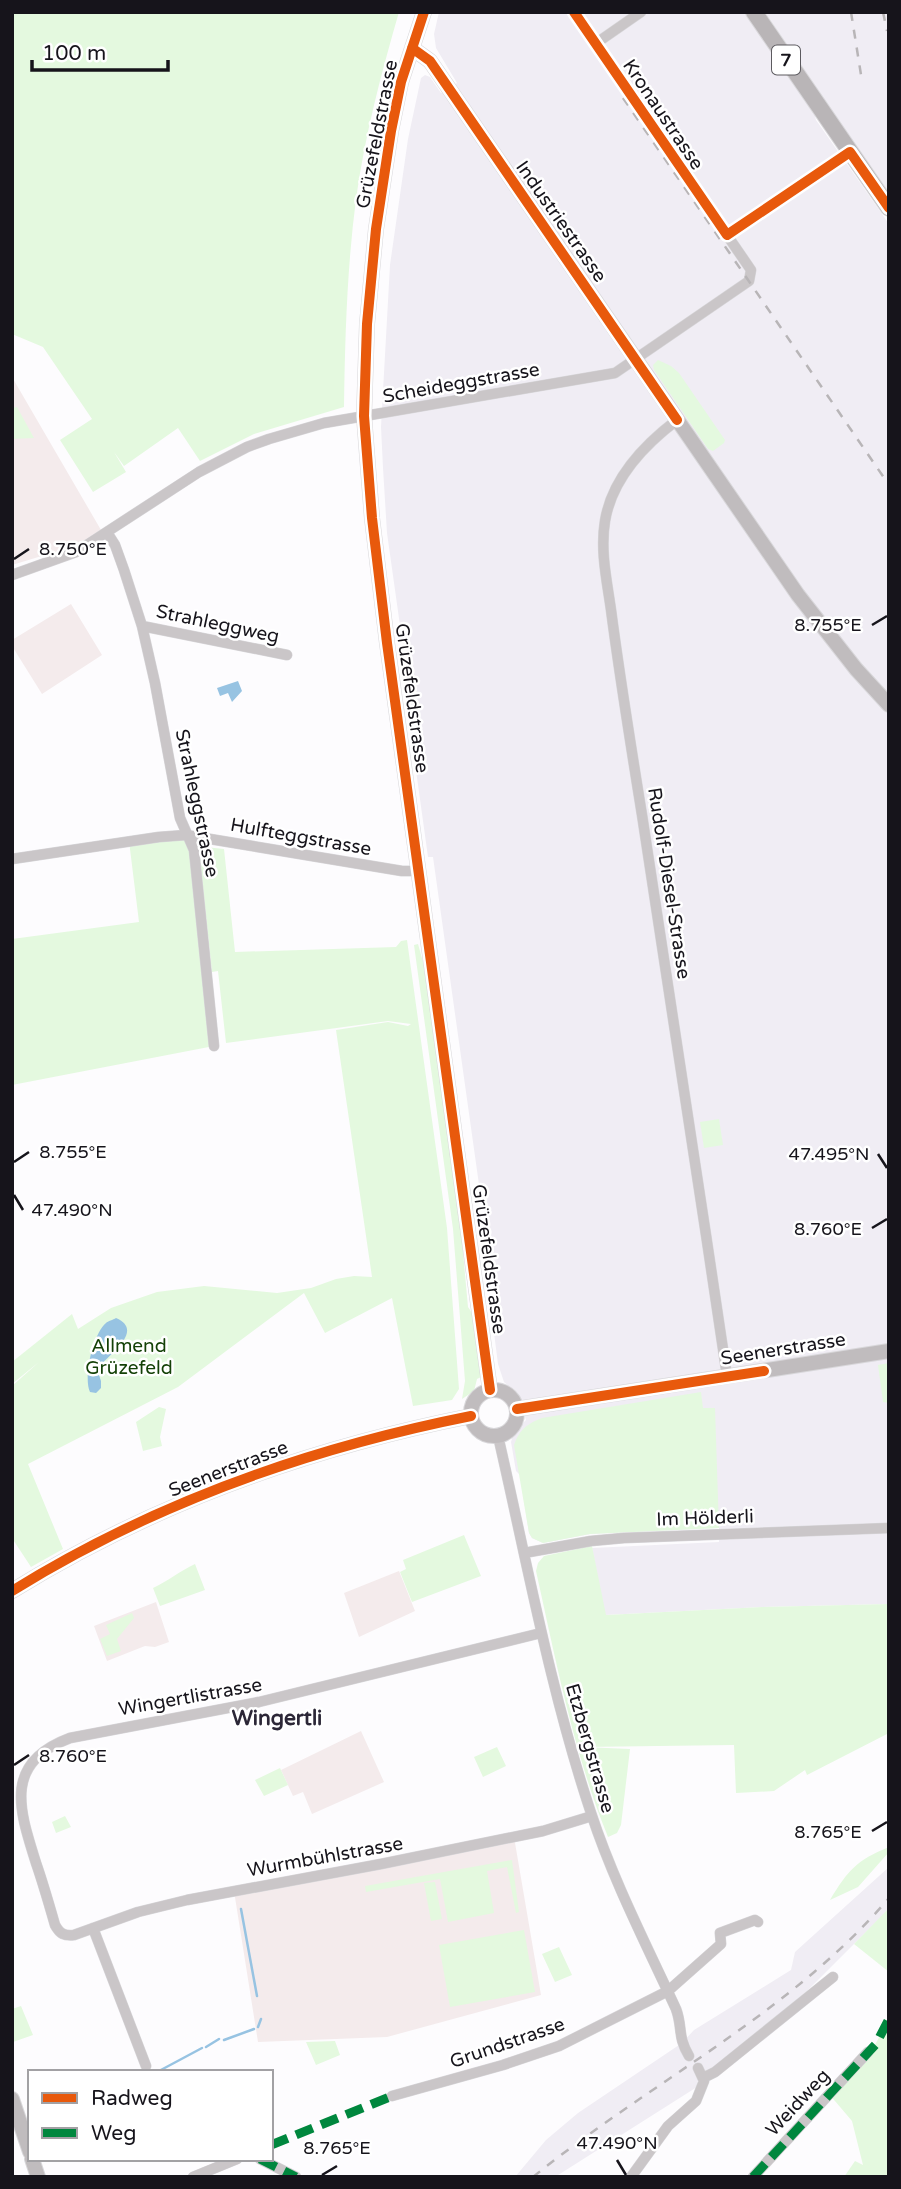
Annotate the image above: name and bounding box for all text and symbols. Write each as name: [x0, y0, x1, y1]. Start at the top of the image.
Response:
scale bar: [32, 28, 168, 72]
text: 100 m: [42, 41, 106, 66]
road number: 7: [772, 46, 800, 74]
street label: Kronaustrasse: [618, 55, 708, 174]
street label: Grüzefeldstrasse: [352, 58, 402, 210]
street label: Industriestrasse: [511, 157, 611, 286]
street label: Scheideggstrasse: [381, 358, 541, 408]
text: 8.750°E: [39, 538, 107, 560]
street label: Strahleggweg: [154, 600, 281, 648]
text: 8.755°E: [794, 614, 862, 636]
street label: Grüzefeldstrasse: [391, 622, 433, 774]
street label: Strahleggstrasse: [171, 727, 223, 879]
street label: Rudolf-Diesel-Strasse: [643, 786, 695, 981]
street label: Hulfteggstrasse: [229, 814, 373, 860]
text: 8.755°E: [39, 1141, 107, 1163]
text: 47.495°N: [789, 1143, 869, 1165]
street label: Grüzefeldstrasse: [468, 1183, 510, 1335]
text: 47.490°N: [31, 1199, 113, 1221]
text: 8.760°E: [794, 1218, 862, 1240]
street label: Seenerstrasse: [719, 1328, 847, 1370]
park label: Allmend Grüzefeld: [85, 1335, 173, 1379]
street label: Seenerstrasse: [166, 1436, 291, 1502]
street label: Im Hölderli: [656, 1505, 754, 1531]
street label: Wingertlistrasse: [117, 1674, 264, 1720]
street label: Etzbergstrasse: [561, 1681, 619, 1815]
district label: Wingertli: [232, 1706, 322, 1731]
text: 8.760°E: [39, 1745, 107, 1767]
text: 8.765°E: [794, 1821, 862, 1843]
street label: Wurmbühlstrasse: [246, 1832, 405, 1882]
street label: Grundstrasse: [447, 2013, 568, 2073]
street label: Weidweg: [761, 2065, 834, 2141]
legend: [28, 2070, 273, 2161]
text: Radweg: [91, 2086, 173, 2111]
text: Weg: [91, 2121, 136, 2146]
text: 47.490°N: [576, 2132, 658, 2154]
text: 8.765°E: [303, 2137, 371, 2159]

